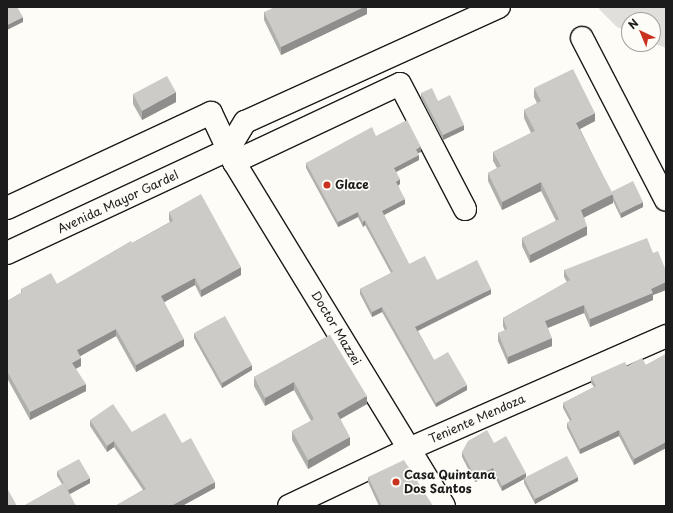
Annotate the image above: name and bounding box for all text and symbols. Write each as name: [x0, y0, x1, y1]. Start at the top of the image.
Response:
north arrow: [621, 12, 661, 52]
text: N: [624, 15, 642, 33]
street label: Avenida Mayor Gardel: [56, 168, 180, 236]
place label: Glace: [335, 178, 369, 192]
marker: Glace: [322, 180, 332, 190]
street label: Doctor Mazzei: [308, 288, 364, 368]
street label: Teniente Mendoza: [427, 391, 527, 447]
place label: Casa Quintana Dos Santos: [404, 468, 496, 496]
marker: Casa Quintana Dos Santos: [391, 477, 401, 487]

